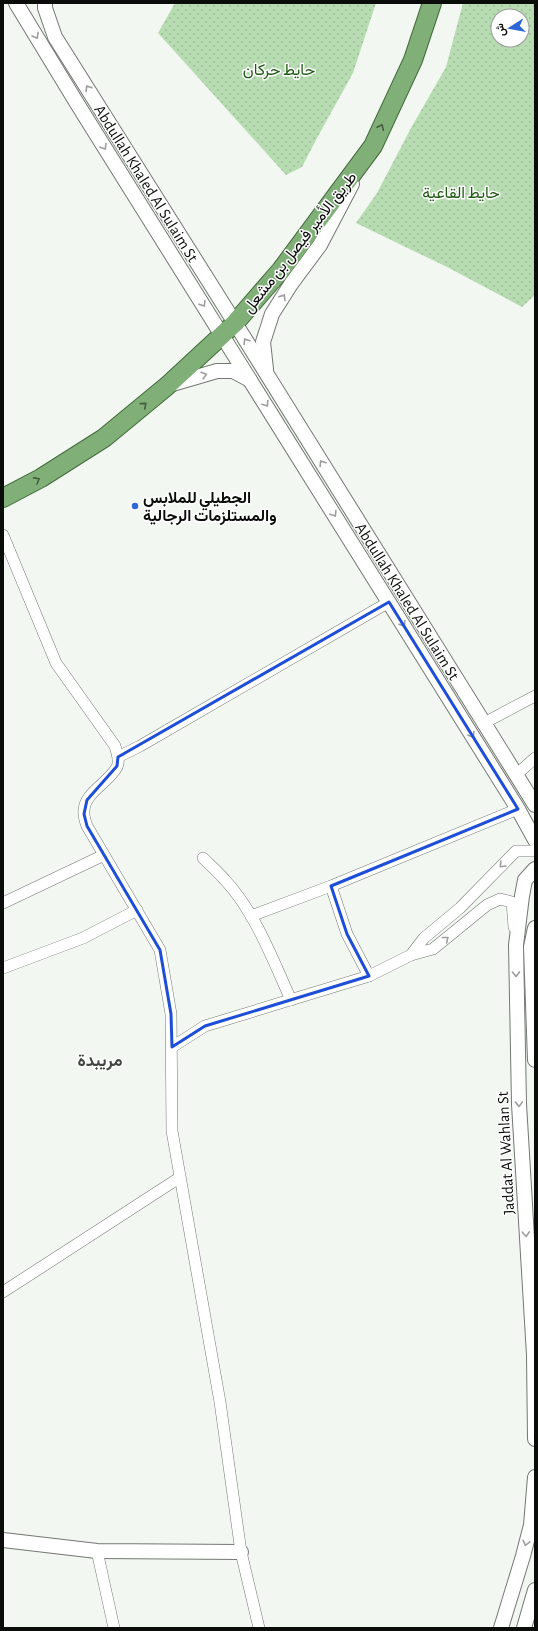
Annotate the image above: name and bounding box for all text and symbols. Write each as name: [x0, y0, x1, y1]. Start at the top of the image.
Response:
north arrow: [490, 8, 530, 48]
text: ش: [494, 22, 508, 37]
one-way arrow: [32, 32, 39, 39]
park label: حايط حركان: [243, 62, 315, 80]
one-way arrow: [85, 85, 92, 92]
street label: Abdullah Khaled Al Sulaim St: [91, 102, 201, 265]
one-way arrow: [376, 124, 384, 132]
one-way arrow: [100, 143, 107, 150]
street label: طريق الأمير فيصل بن مشعل: [239, 168, 361, 317]
park label: حايط القاعية: [422, 185, 500, 202]
one-way arrow: [278, 294, 286, 301]
one-way arrow: [199, 300, 206, 307]
one-way arrow: [243, 338, 251, 345]
one-way arrow: [201, 371, 208, 380]
one-way arrow: [261, 400, 268, 407]
one-way arrow: [139, 403, 146, 410]
one-way arrow: [319, 460, 327, 467]
one-way arrow: [33, 477, 41, 485]
place label: الجطيلي للملابس والمستلزمات الرجالية: [143, 490, 277, 526]
marker: الجطيلي للملابس والمستلزمات الرجالية: [130, 501, 140, 511]
one-way arrow: [329, 510, 337, 517]
street label: Abdullah Khaled Al Sulaim St: [352, 520, 462, 683]
one-way arrow: [398, 620, 406, 627]
one-way arrow: [467, 731, 475, 738]
one-way arrow: [499, 860, 507, 868]
one-way arrow: [441, 937, 448, 944]
one-way arrow: [512, 971, 520, 977]
district label: مريبدة: [78, 1052, 122, 1071]
street label: Jaddat Al Wahlan St: [495, 1091, 517, 1215]
one-way arrow: [515, 1101, 523, 1107]
one-way arrow: [522, 1231, 531, 1237]
one-way arrow: [523, 1540, 531, 1547]

